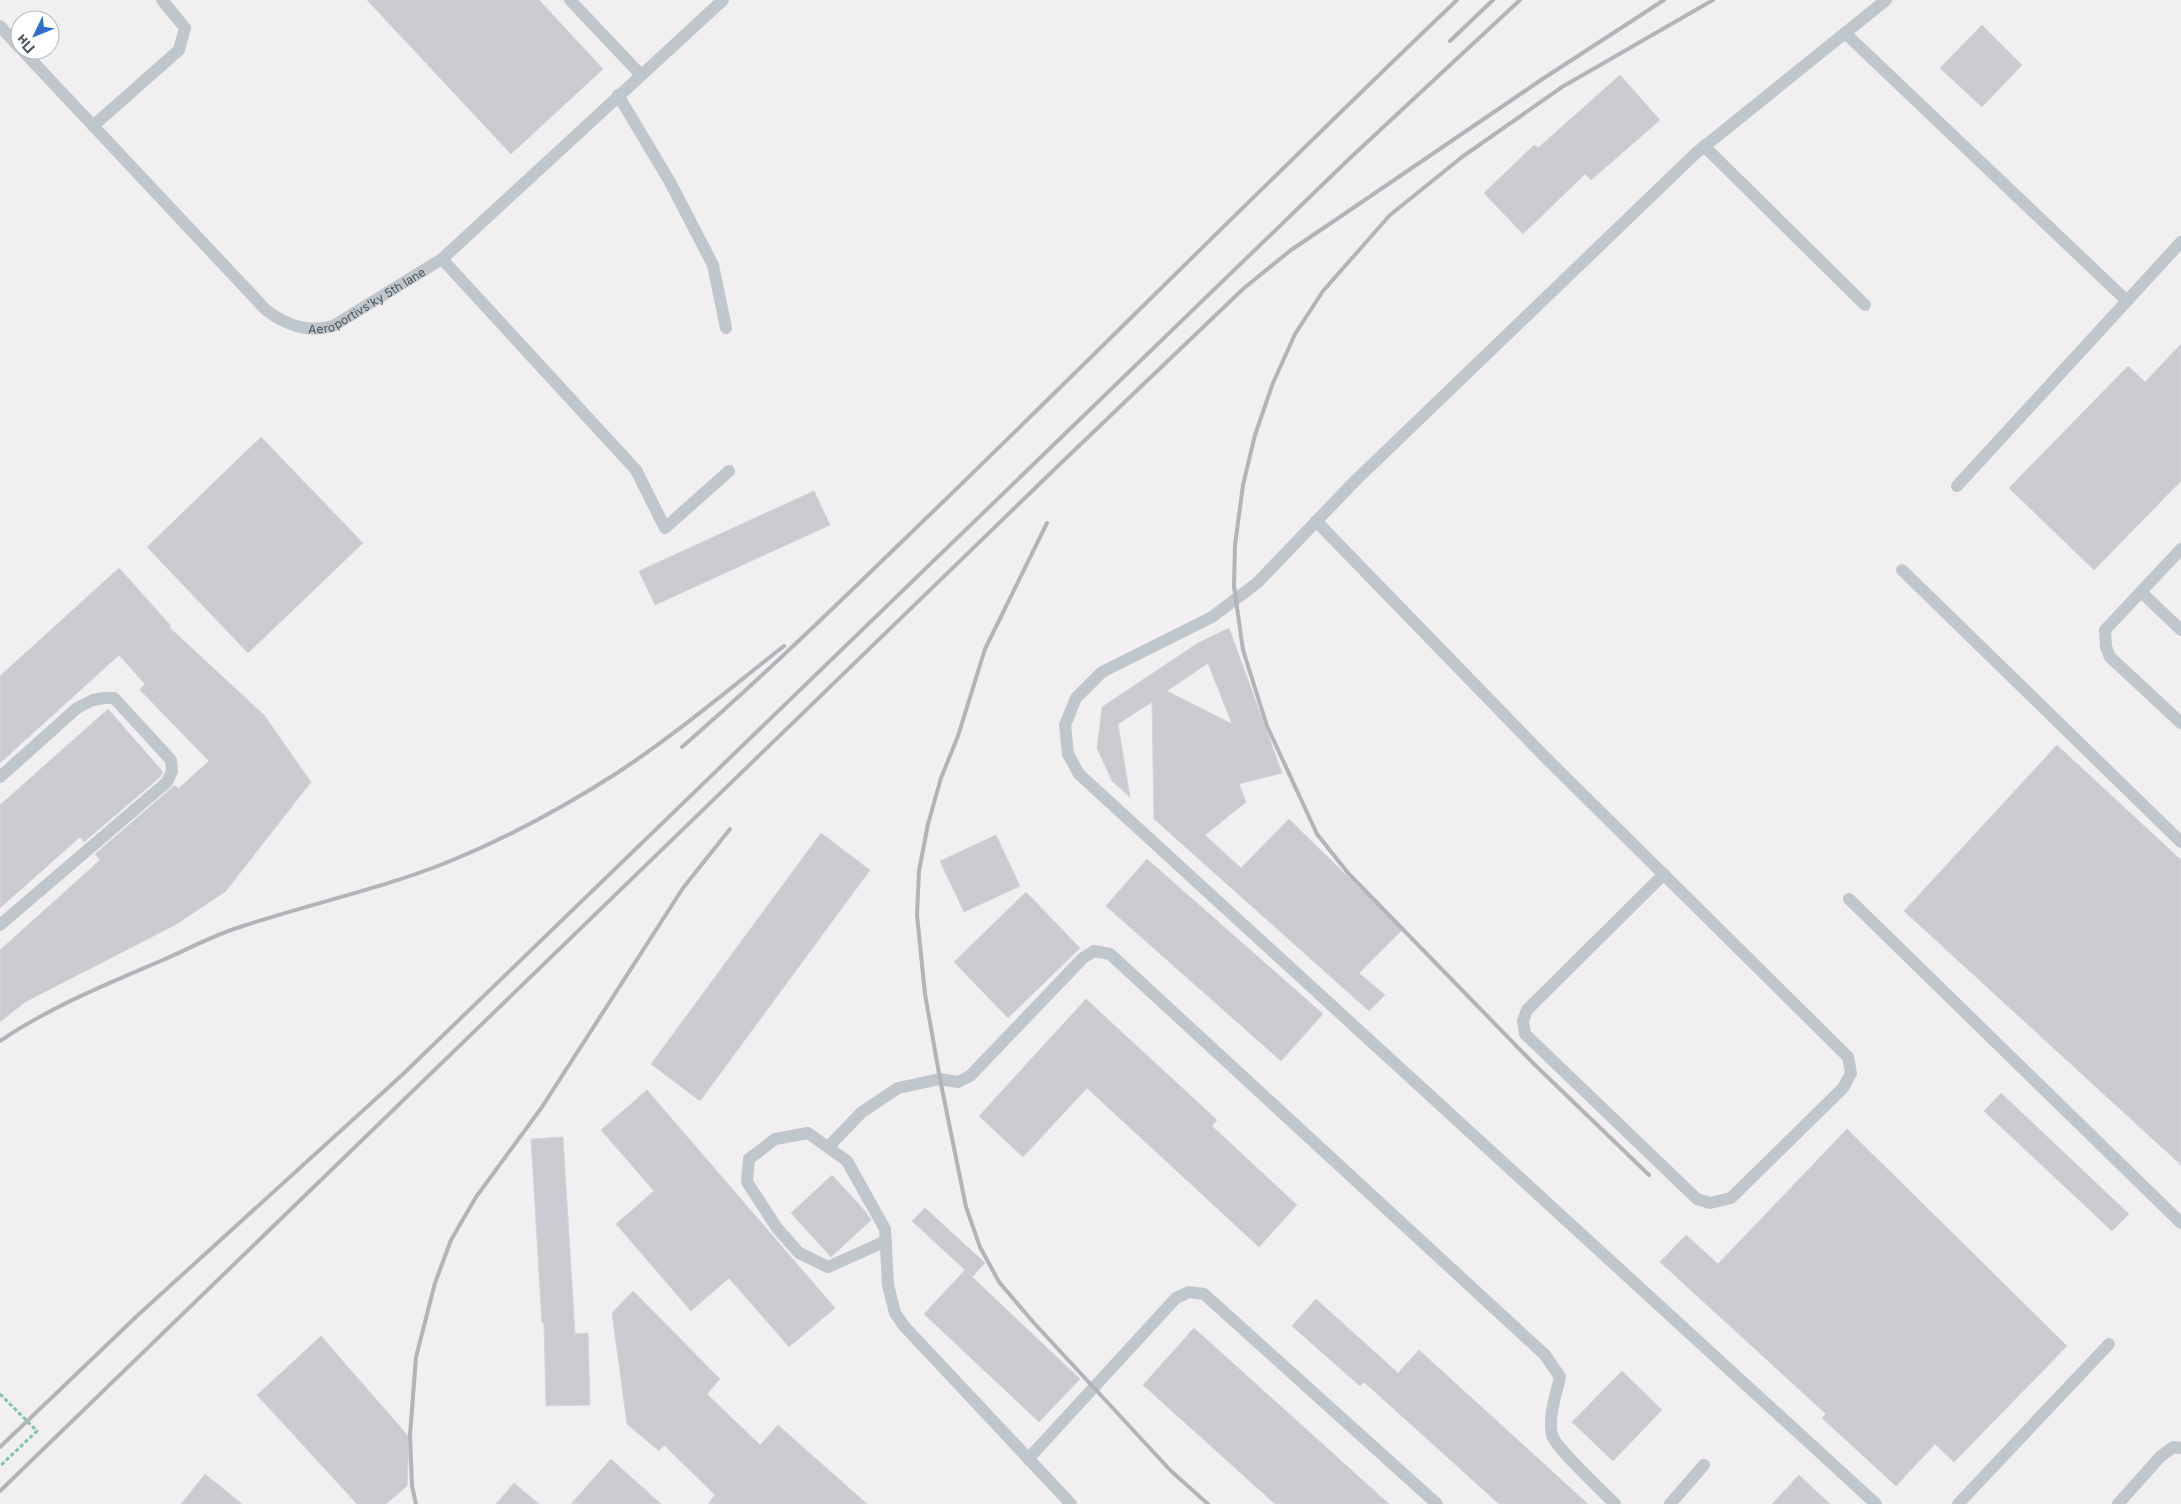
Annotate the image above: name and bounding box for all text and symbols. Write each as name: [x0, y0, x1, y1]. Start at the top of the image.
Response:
north arrow: [10, 10, 60, 60]
text: Пн: [12, 31, 38, 57]
street label: Aeroportivs'ky 5th lane: [308, 264, 428, 336]

